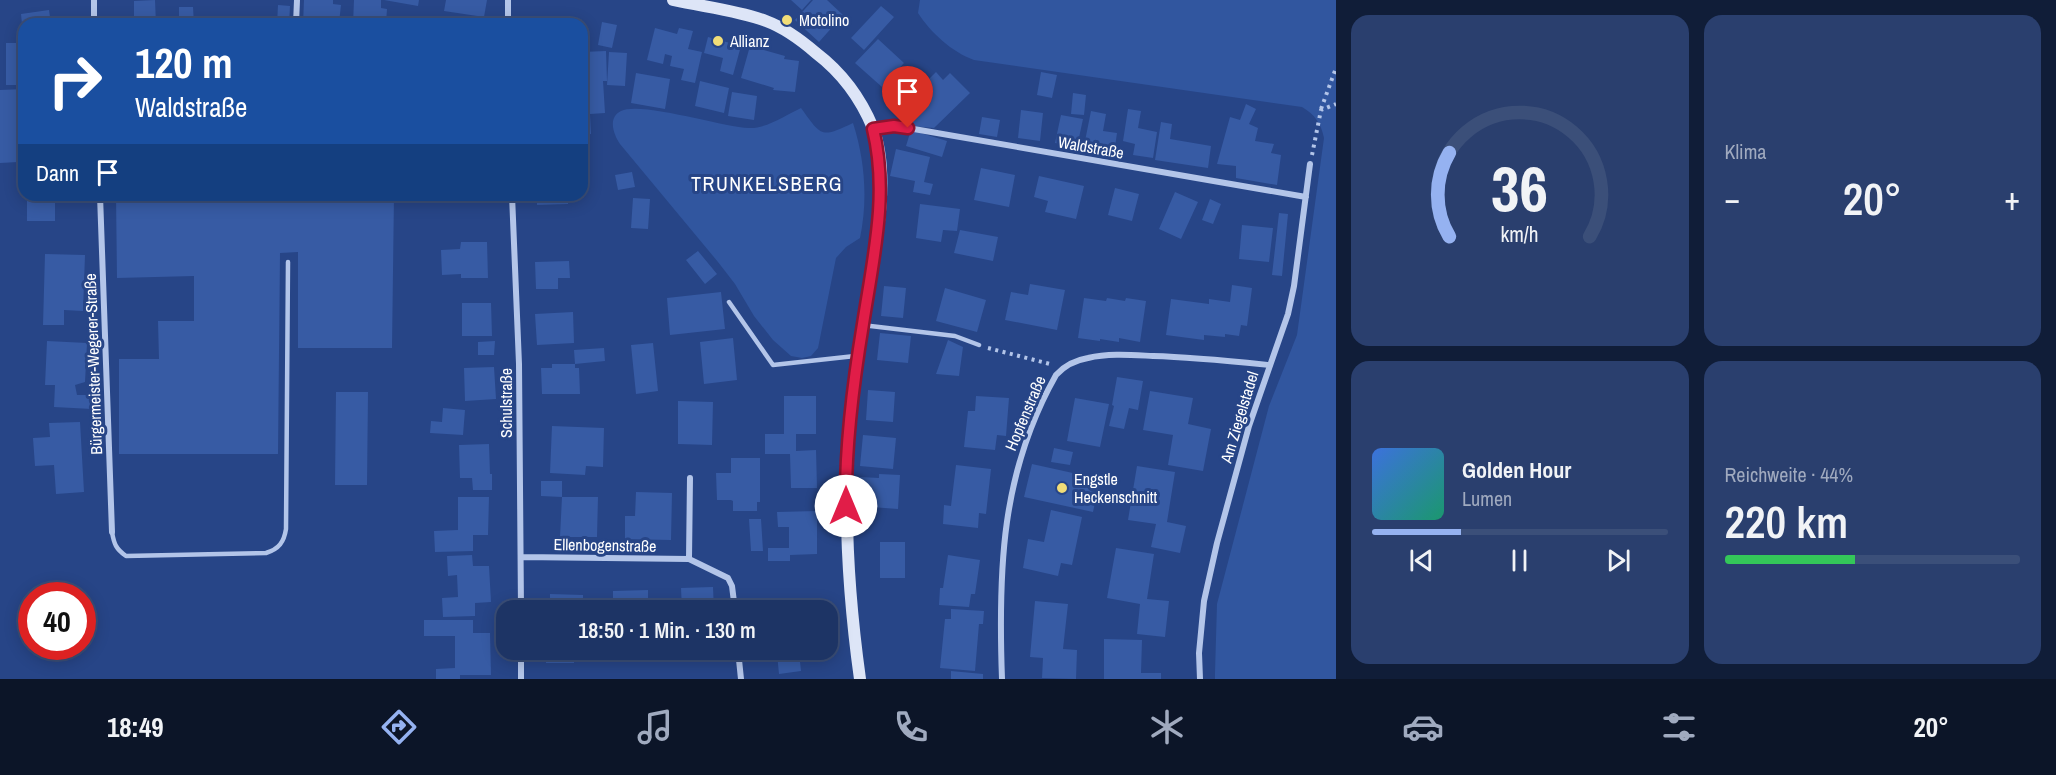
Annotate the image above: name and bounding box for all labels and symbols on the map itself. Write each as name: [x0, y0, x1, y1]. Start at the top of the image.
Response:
place label: Motolino: [799, 9, 849, 31]
marker: Motolino: [780, 13, 794, 27]
place label: Allianz: [729, 30, 770, 52]
marker: Allianz: [711, 34, 725, 48]
pin: [882, 66, 933, 128]
street label: Waldstraße: [1056, 130, 1126, 164]
district label: TRUNKELSBERG: [691, 170, 843, 197]
street label: Bürgermeister-Wegerer-Straße: [79, 273, 107, 455]
street label: Schulstraße: [495, 368, 517, 438]
street label: Am Ziegelstadel: [1214, 368, 1263, 467]
street label: Hopfenstraße: [999, 372, 1051, 454]
place label: Engstle Heckenschnitt: [1074, 468, 1157, 508]
position arrow: [814, 474, 878, 538]
marker: Engstle Heckenschnitt: [1055, 481, 1069, 495]
street label: Ellenbogenstraße: [553, 533, 657, 557]
speed limit sign: 40: [18, 582, 96, 660]

